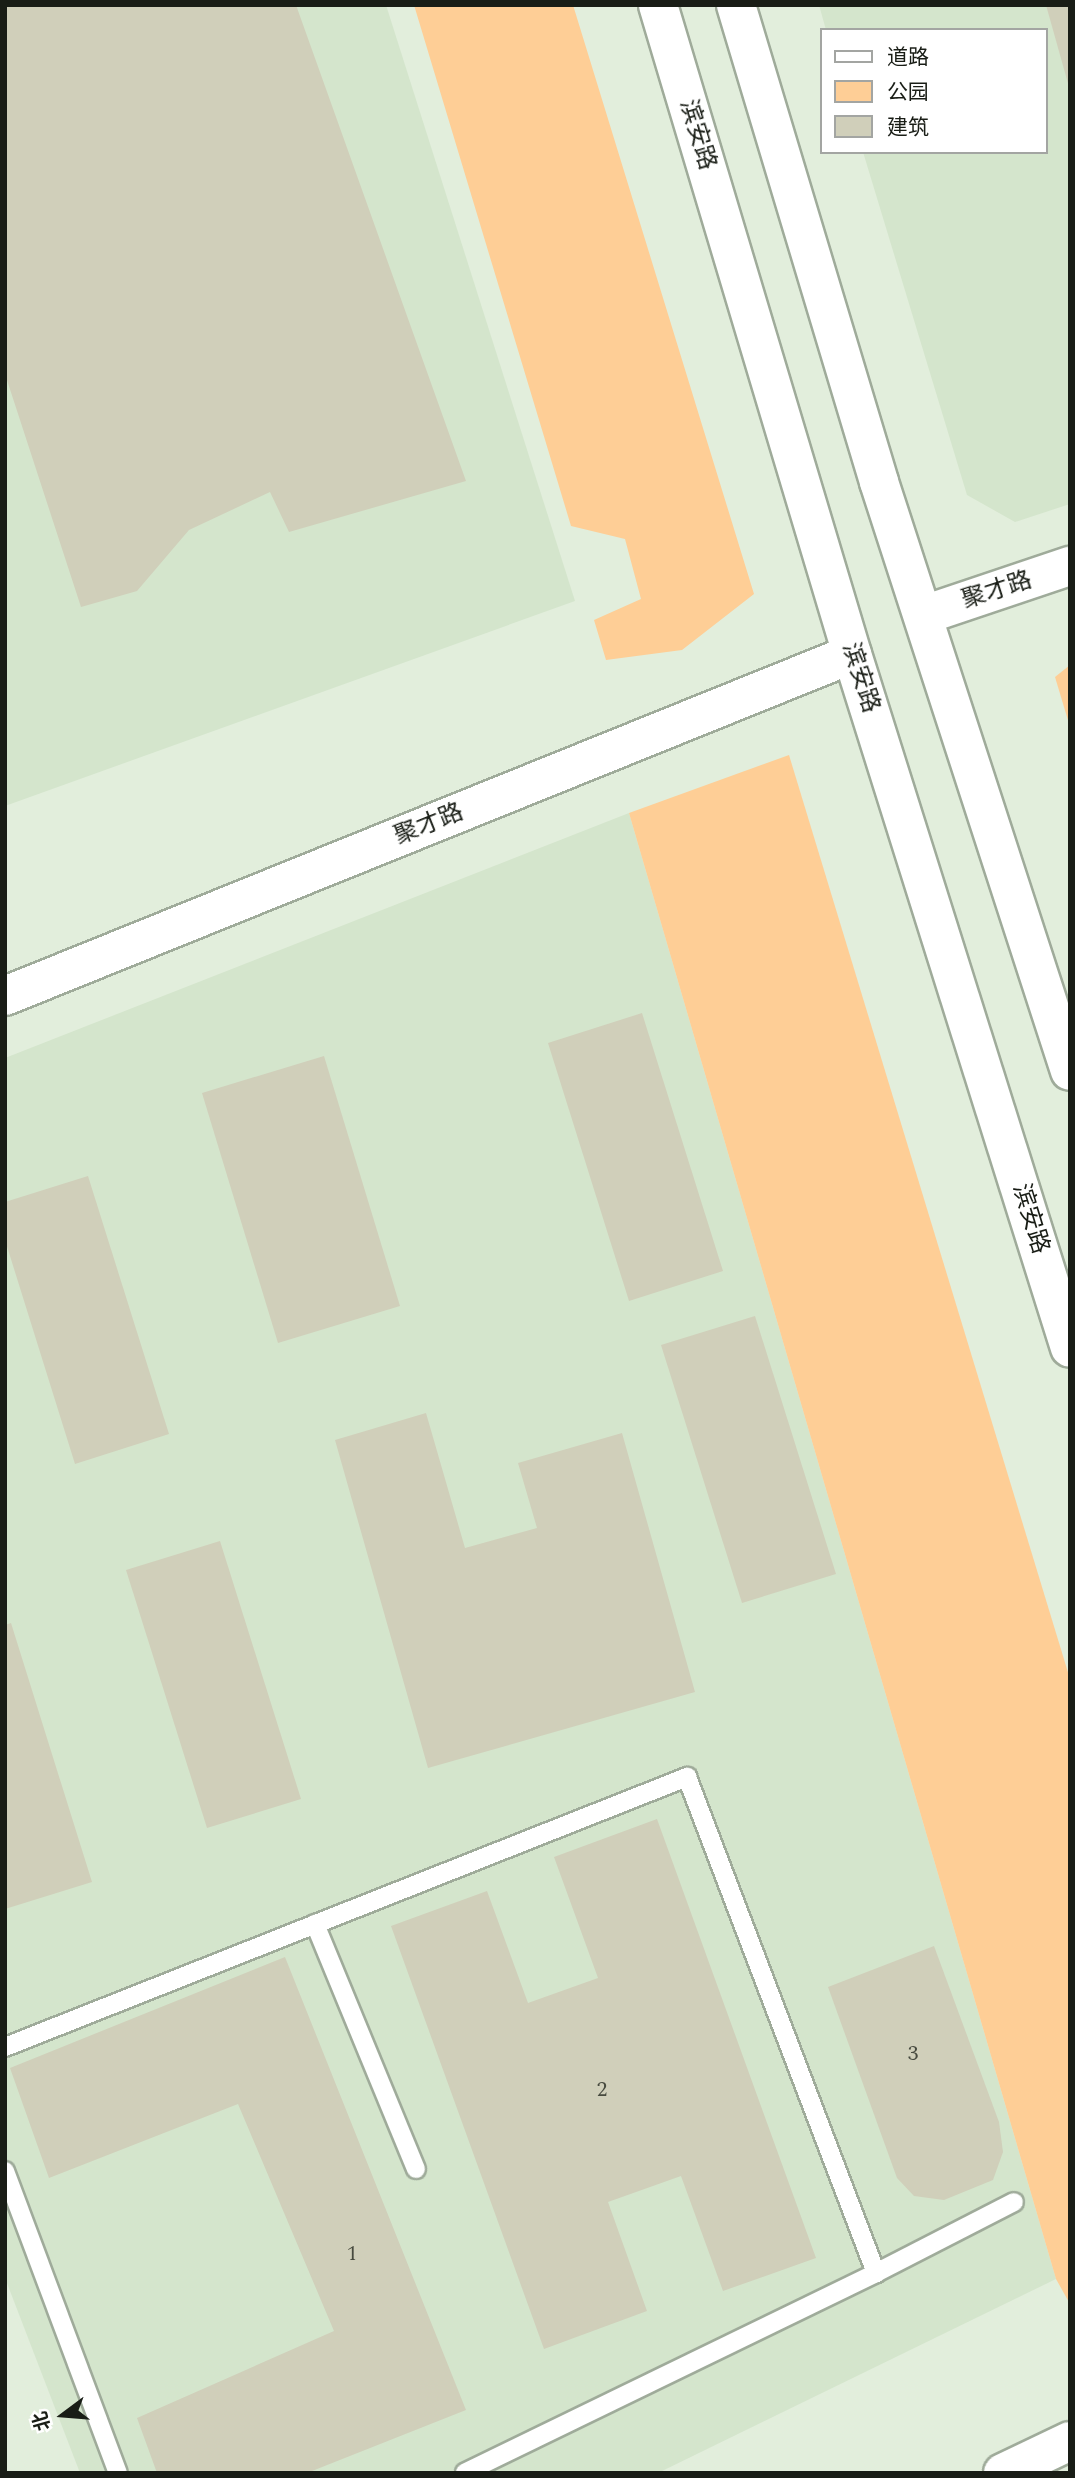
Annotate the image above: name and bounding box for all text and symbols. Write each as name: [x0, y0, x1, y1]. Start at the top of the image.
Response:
legend: [820, 28, 1047, 154]
text: 道路: [887, 42, 929, 74]
text: 公园: [887, 77, 929, 109]
street label: 滨安路: [673, 96, 721, 174]
text: 建筑: [887, 112, 929, 144]
street label: 聚才路: [958, 566, 1036, 616]
street label: 滨安路: [835, 639, 885, 717]
street label: 聚才路: [390, 798, 468, 852]
street label: 滨安路: [1006, 1180, 1054, 1258]
house number: 3: [908, 2041, 918, 2067]
house number: 2: [597, 2077, 607, 2103]
house number: 1: [347, 2241, 357, 2267]
north arrow: [28, 2380, 98, 2450]
text: 北: [26, 2408, 59, 2434]

